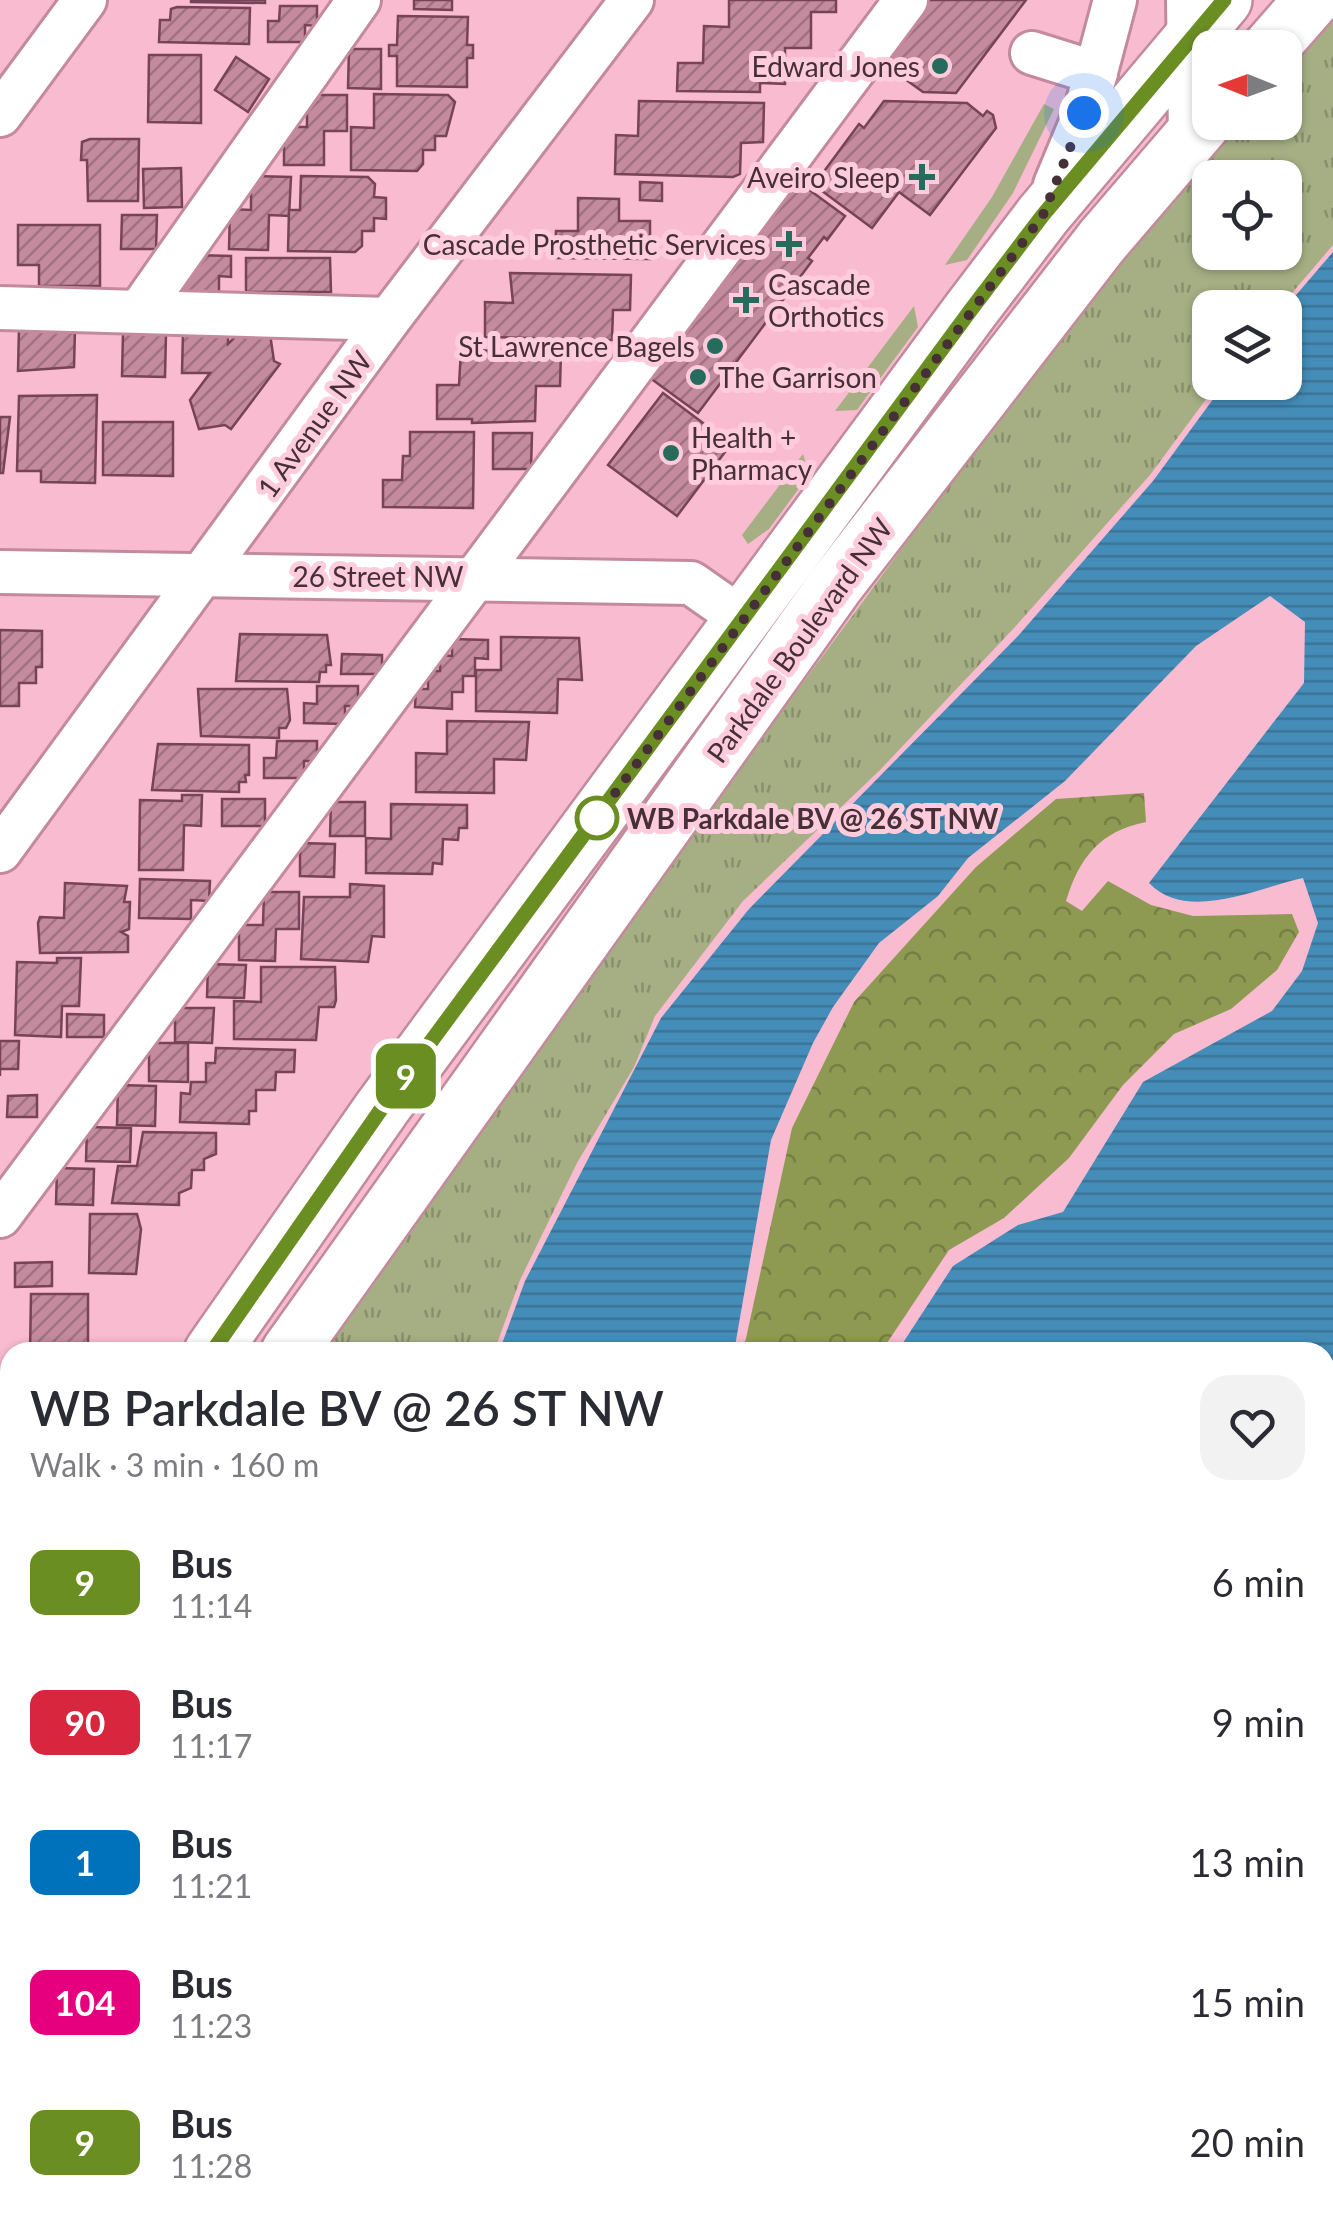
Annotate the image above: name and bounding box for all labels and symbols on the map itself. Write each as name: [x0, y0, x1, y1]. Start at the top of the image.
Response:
north arrow: [1192, 30, 1302, 140]
place label: Edward Jones: [752, 49, 920, 83]
marker: Edward Jones: [929, 55, 951, 77]
your location: [1059, 88, 1109, 138]
place label: Aveiro Sleep: [747, 160, 900, 194]
marker: Aveiro Sleep: [909, 164, 935, 190]
place label: Cascade Prosthetic Services: [423, 227, 766, 261]
marker: Cascade Prosthetic Services: [776, 231, 802, 257]
place label: Cascade Orthotics: [768, 267, 884, 333]
marker: Cascade Orthotics: [733, 287, 759, 313]
place label: St Lawrence Bagels: [458, 329, 695, 363]
marker: St Lawrence Bagels: [704, 335, 726, 357]
street label: 1 Avenue NW: [249, 344, 379, 504]
place label: The Garrison: [718, 360, 877, 394]
marker: The Garrison: [687, 366, 709, 388]
place label: Health + Pharmacy: [691, 420, 813, 486]
marker: Health + Pharmacy: [660, 442, 682, 464]
street label: Parkdale Boulevard NW: [699, 511, 899, 769]
street label: 26 Street NW: [293, 559, 463, 593]
marker: WB Parkdale BV @ 26 ST NW: [576, 797, 618, 839]
place label: WB Parkdale BV @ 26 ST NW: [627, 801, 999, 835]
line badge: 9: [374, 1044, 438, 1108]

